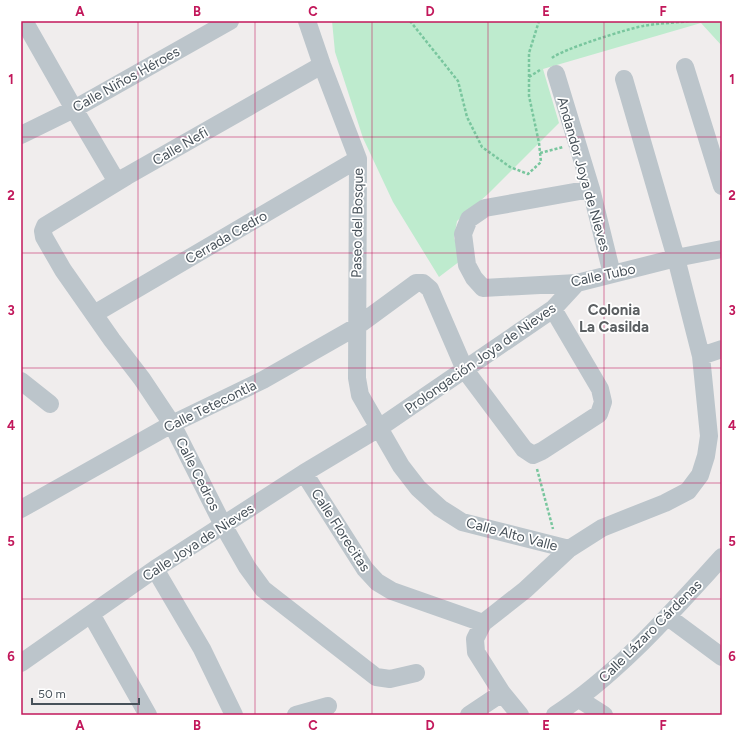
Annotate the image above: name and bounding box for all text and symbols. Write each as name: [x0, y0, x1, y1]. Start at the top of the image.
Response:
text: A: [75, 4, 85, 19]
text: B: [193, 4, 201, 19]
text: C: [308, 4, 318, 19]
text: D: [425, 4, 435, 19]
text: E: [542, 4, 550, 19]
text: F: [659, 4, 667, 19]
street label: Calle Niños Héroes: [70, 43, 183, 116]
text: 1: [8, 72, 14, 87]
text: 1: [729, 72, 735, 87]
street label: Andandor Joya de Nieves: [553, 95, 614, 253]
street label: Calle Nefi: [149, 124, 211, 169]
street label: Paseo del Bosque: [348, 168, 367, 278]
text: 2: [7, 188, 15, 203]
text: 2: [728, 188, 736, 203]
street label: Cerrada Cedro: [182, 207, 270, 268]
street label: Calle Tubo: [569, 260, 637, 291]
street label: Prolongación Joya de Nieves: [401, 300, 559, 417]
district label: Colonia La Casilda: [579, 301, 649, 336]
text: 3: [7, 303, 15, 318]
text: 3: [728, 303, 736, 318]
street label: Calle Tetecontla: [161, 377, 259, 436]
text: 4: [7, 418, 15, 433]
text: 4: [728, 418, 736, 433]
street label: Calle Cedros: [172, 435, 223, 514]
street label: Calle Florecitas: [307, 486, 374, 575]
street label: Calle Joya de Nieves: [139, 500, 257, 585]
street label: Calle Alto Valle: [464, 514, 560, 555]
text: 5: [7, 534, 15, 549]
text: 5: [728, 534, 736, 549]
street label: Calle Lázaro Cárdenas: [595, 576, 705, 686]
text: 6: [7, 649, 15, 664]
text: 6: [728, 649, 736, 664]
scale bar: [32, 680, 139, 706]
text: 50 m: [38, 687, 66, 701]
text: A: [75, 718, 85, 733]
text: B: [193, 718, 201, 733]
text: C: [308, 718, 318, 733]
text: D: [425, 718, 435, 733]
text: E: [542, 718, 550, 733]
text: F: [659, 718, 667, 733]

